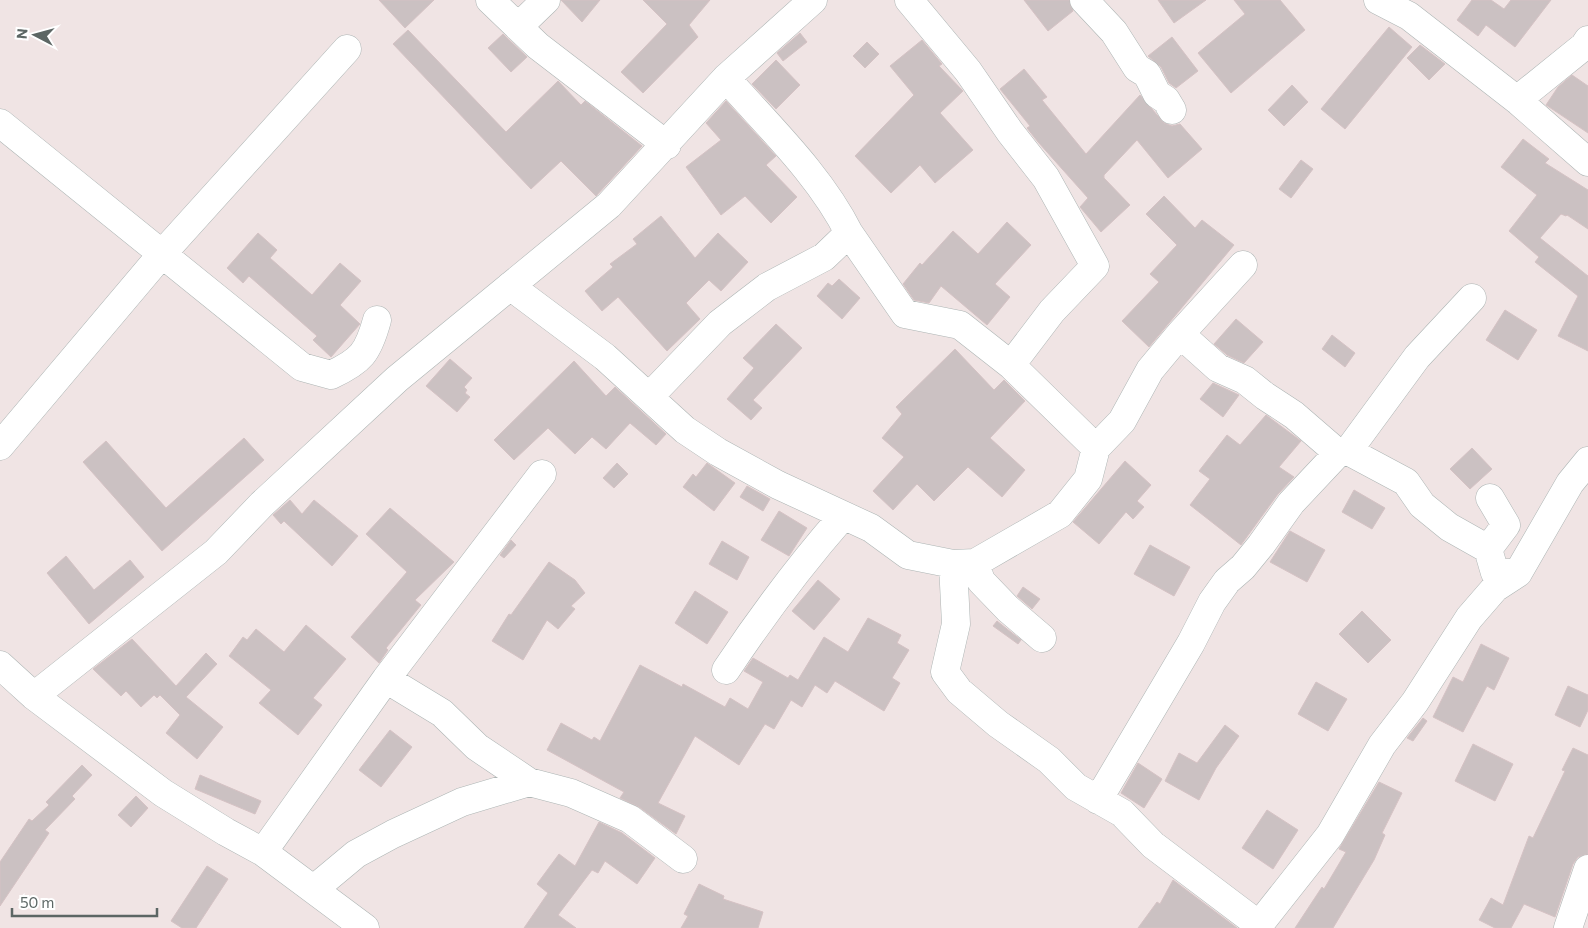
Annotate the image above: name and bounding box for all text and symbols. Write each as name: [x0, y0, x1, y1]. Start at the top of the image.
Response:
north arrow: [10, 10, 60, 60]
text: N: [13, 27, 31, 40]
scale bar: [12, 886, 158, 918]
text: 50 m: [20, 893, 54, 911]

